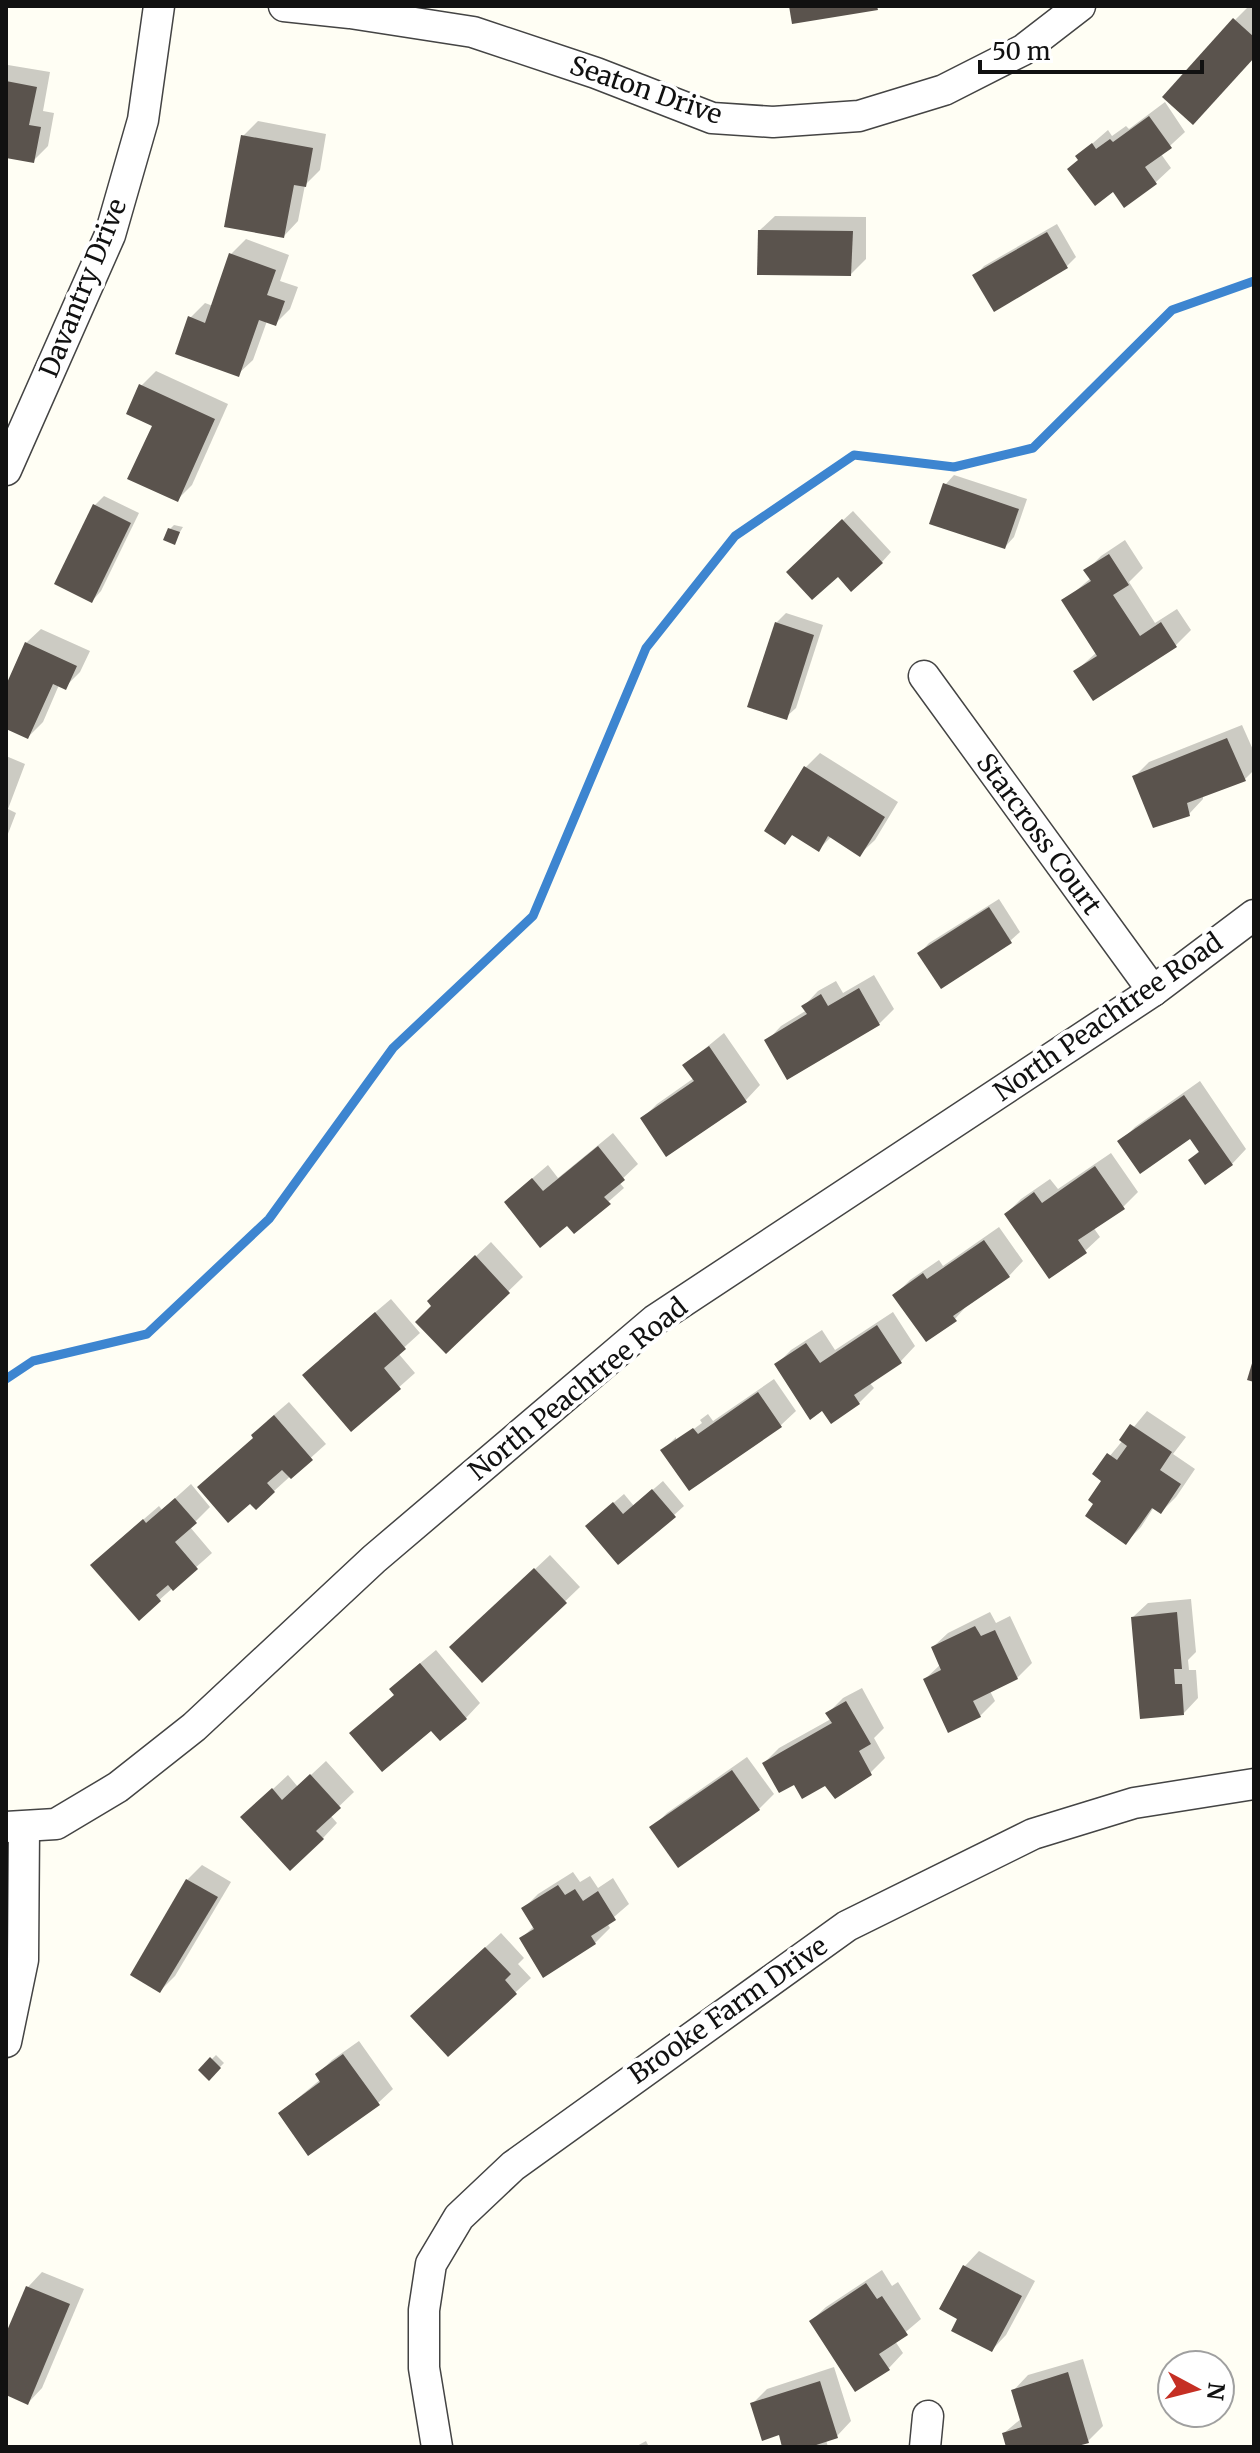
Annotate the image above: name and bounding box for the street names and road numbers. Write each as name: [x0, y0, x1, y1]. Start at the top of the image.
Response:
street label: Seaton Drive: [566, 48, 727, 131]
street label: Davantry Drive: [32, 194, 133, 382]
street label: Starcross Court: [970, 747, 1109, 921]
street label: North Peachtree Road: [987, 925, 1229, 1108]
street label: North Peachtree Road: [462, 1290, 694, 1487]
street label: Brooke Farm Drive: [622, 1929, 833, 2090]

